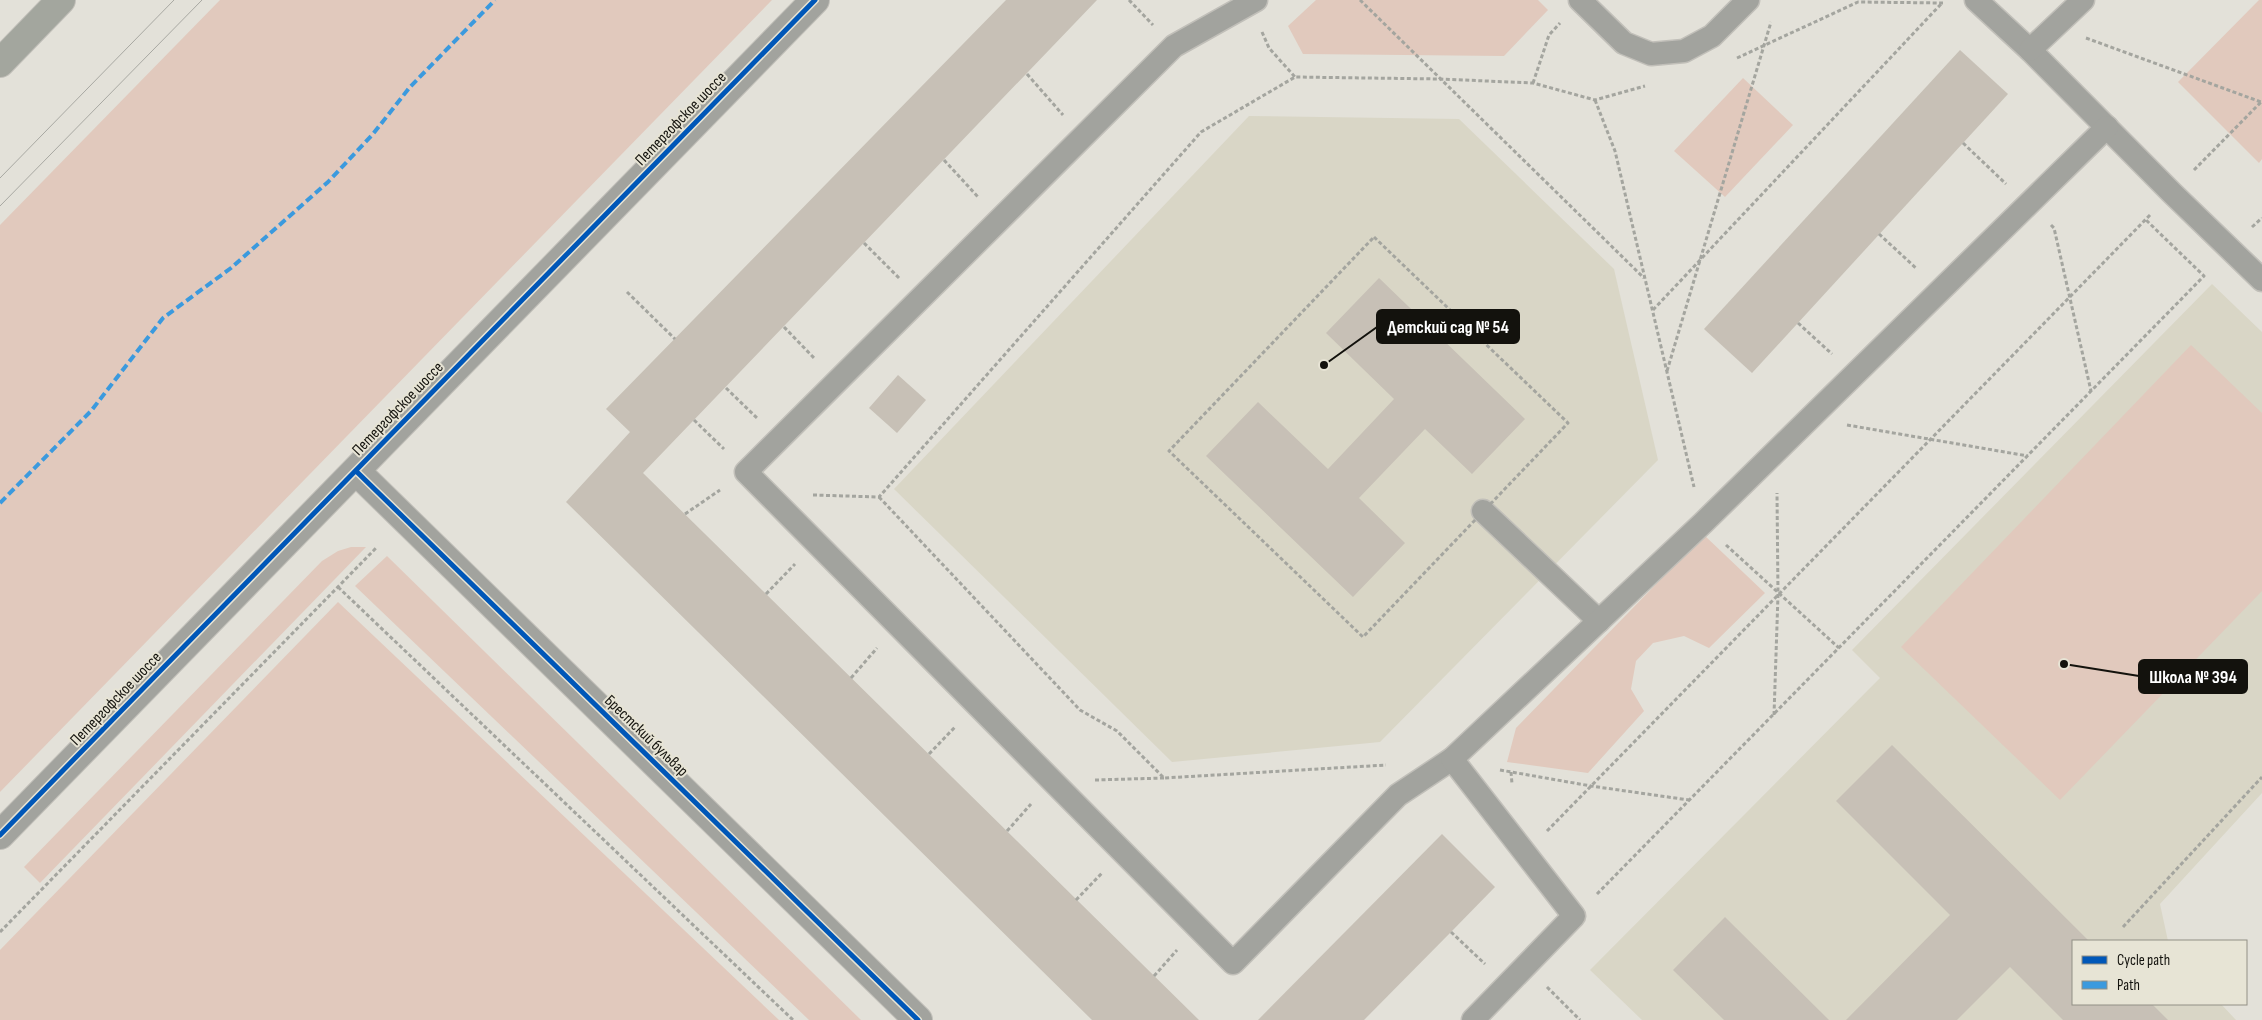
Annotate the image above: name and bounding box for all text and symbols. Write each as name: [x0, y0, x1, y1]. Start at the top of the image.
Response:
street label: Петергофское шоссе: [632, 68, 730, 170]
callout: Детский сад № 54: [1377, 310, 1519, 343]
text: Детский сад № 54: [1387, 317, 1509, 338]
street label: Петергофское шоссе: [349, 358, 447, 460]
street label: Петергофское шоссе: [67, 648, 165, 750]
callout: Школа № 394: [2139, 660, 2247, 693]
text: Школа № 394: [2149, 667, 2237, 688]
street label: Брестский бульвар: [600, 691, 692, 781]
legend: [2072, 940, 2247, 1005]
text: Cycle path: [2117, 951, 2170, 970]
text: Path: [2117, 976, 2140, 995]

